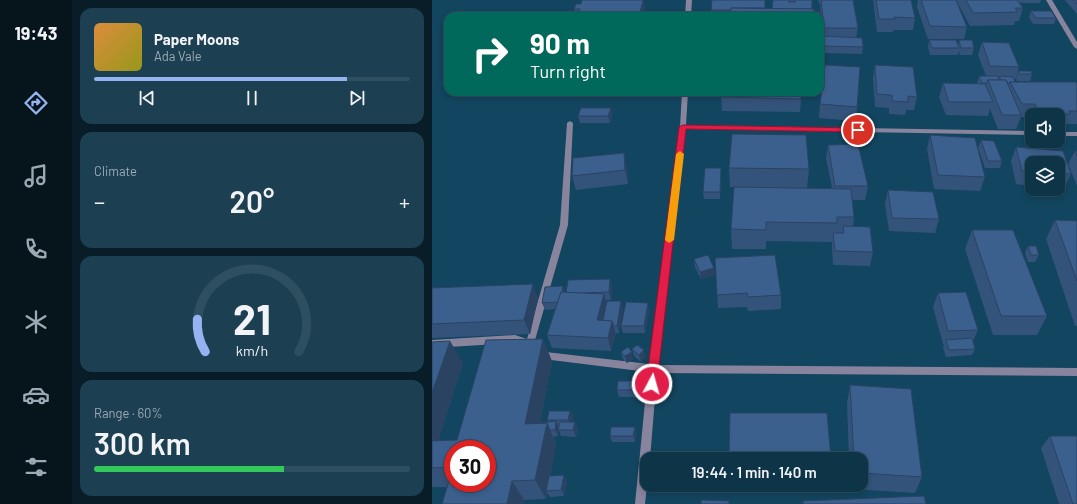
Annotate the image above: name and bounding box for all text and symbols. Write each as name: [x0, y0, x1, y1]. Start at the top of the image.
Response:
text: 19:43: [14, 22, 58, 44]
text: 90 m: [530, 26, 590, 60]
icon: right: [464, 28, 516, 80]
text: Paper Moons: [154, 30, 239, 48]
text: Ada Vale: [154, 48, 202, 64]
text: Turn right: [530, 60, 606, 82]
icon: previous: [136, 87, 158, 109]
icon: pause: [241, 87, 263, 109]
icon: next: [346, 87, 368, 109]
icon: directions: [22, 89, 50, 117]
map controls: [1025, 108, 1065, 196]
button: sound: [1025, 108, 1065, 148]
pin: [841, 113, 875, 147]
icon: arrive: [847, 119, 869, 141]
button: layers: [1025, 156, 1065, 196]
icon: music: [22, 162, 50, 190]
text: Climate: [94, 163, 137, 179]
text: 20°: [230, 183, 274, 219]
text: −: [94, 188, 105, 214]
text: +: [399, 188, 410, 214]
icon: phone: [22, 235, 50, 263]
text: 21: [233, 293, 271, 343]
icon: climate: [22, 308, 50, 336]
text: km/h: [236, 342, 268, 359]
position arrow: [631, 363, 673, 405]
icon: car: [22, 381, 50, 409]
text: Range · 60%: [94, 405, 162, 421]
text: 300 km: [94, 425, 191, 461]
speed limit sign: 30: [444, 440, 496, 492]
icon: filters: [22, 453, 50, 481]
text: 19:44 · 1 min · 140 m: [691, 463, 817, 481]

